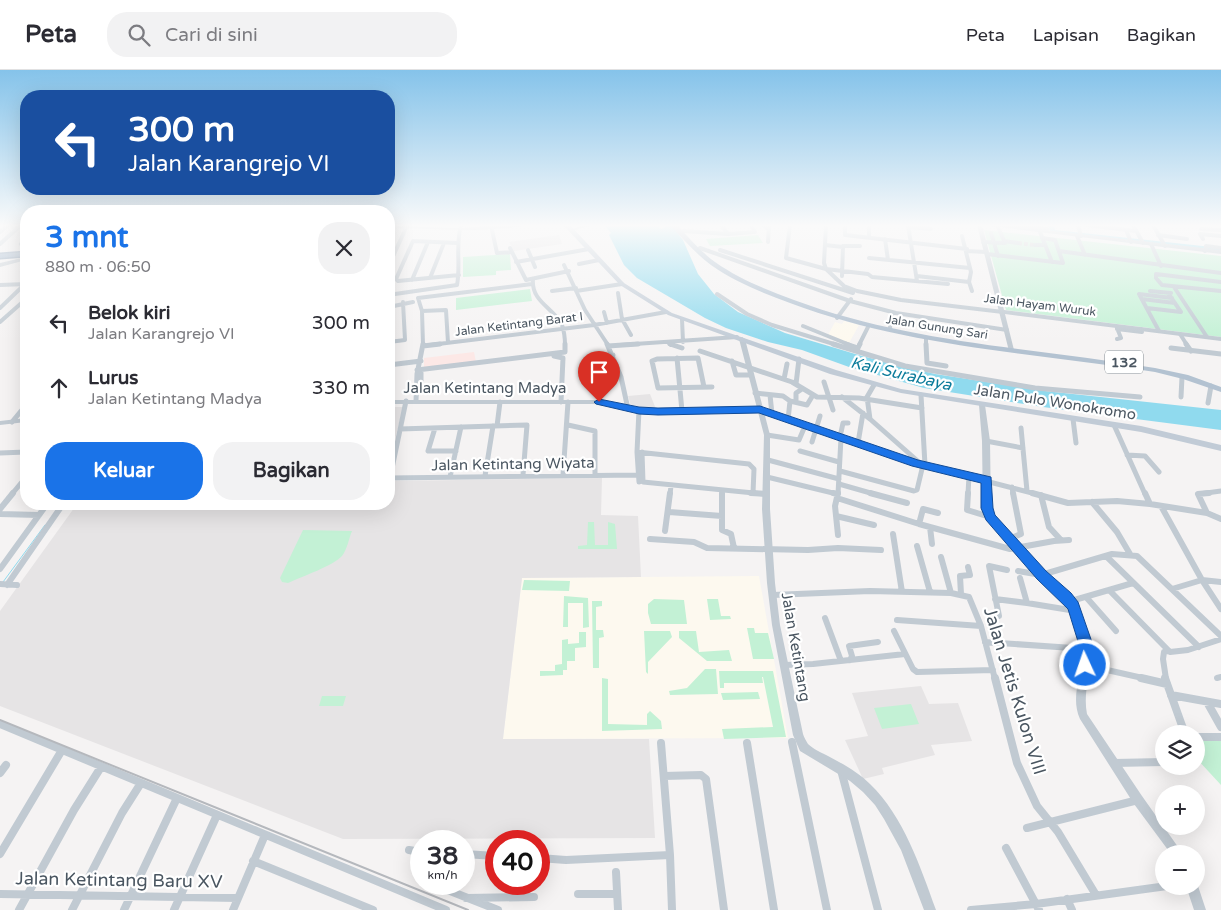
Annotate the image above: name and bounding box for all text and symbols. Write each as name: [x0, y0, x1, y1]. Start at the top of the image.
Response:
search box: [107, 12, 457, 57]
text: Peta: [25, 20, 77, 49]
icon: search: [125, 21, 153, 49]
text: Cari di sini: [165, 24, 258, 46]
text: Peta: [966, 24, 1005, 46]
text: Lapisan: [1033, 24, 1099, 46]
text: Bagikan: [1127, 24, 1196, 46]
text: 300 m: [128, 109, 235, 151]
icon: left: [45, 110, 110, 175]
text: Jalan Karangrejo VI: [128, 151, 330, 177]
text: 3 mnt: [45, 219, 129, 256]
button: close: [318, 222, 370, 274]
text: 880 m · 06:50: [45, 257, 151, 277]
street label: Jalan Hayam Wuruk: [983, 291, 1097, 319]
text: Belok kiri: [88, 302, 171, 324]
icon: left: [45, 309, 73, 337]
street label: Jalan Ketintang Barat I: [454, 309, 584, 339]
text: 300 m: [312, 312, 370, 334]
street label: Jalan Gunung Sari: [885, 312, 989, 342]
text: Jalan Karangrejo VI: [88, 324, 235, 344]
road number: 132: [1105, 350, 1143, 374]
pin: [578, 351, 620, 402]
water label: Kali Surabaya: [849, 353, 954, 396]
icon: arrive: [585, 358, 613, 386]
text: Lurus: [88, 367, 138, 389]
icon: ahead: [45, 374, 73, 402]
text: 330 m: [312, 377, 370, 399]
street label: Jalan Ketintang Madya: [403, 379, 567, 397]
street label: Jalan Pulo Wonokromo: [973, 380, 1137, 424]
text: Jalan Ketintang Madya: [88, 389, 262, 409]
button: Keluar: [45, 442, 203, 500]
button: Bagikan: [213, 442, 370, 500]
street label: Jalan Ketintang Wiyata: [431, 454, 595, 474]
street label: Jalan Ketintang: [778, 591, 814, 703]
street label: Jalan Jetis Kulon VIII: [979, 605, 1051, 777]
position arrow: [1058, 638, 1110, 690]
map controls: [1155, 725, 1205, 895]
button: layers: [1155, 725, 1205, 775]
button: +: [1155, 785, 1205, 835]
speed limit sign: 40: [485, 830, 550, 895]
text: 38: [427, 841, 458, 871]
button: −: [1155, 845, 1205, 895]
street label: Jalan Ketintang Baru XV: [15, 867, 223, 893]
text: km/h: [427, 868, 458, 882]

